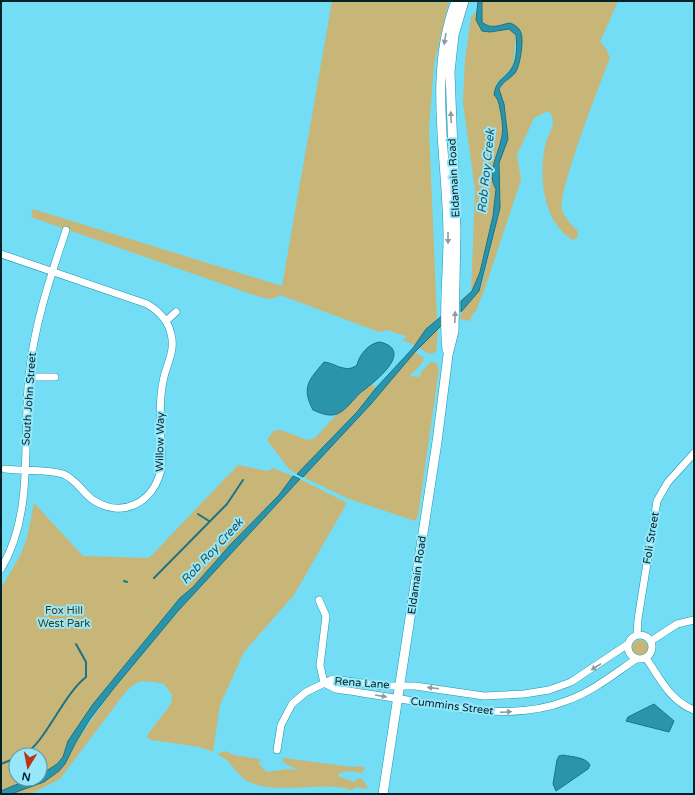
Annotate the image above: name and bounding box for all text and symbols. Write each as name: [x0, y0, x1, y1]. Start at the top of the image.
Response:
one-way arrow: [442, 32, 448, 45]
one-way arrow: [447, 111, 454, 123]
water label: Rob Roy Creek: [475, 127, 498, 214]
street label: Eldamain Road: [445, 138, 463, 218]
one-way arrow: [445, 232, 451, 245]
one-way arrow: [452, 310, 458, 323]
street label: South John Street: [19, 352, 39, 446]
street label: Willow Way: [153, 412, 167, 472]
street label: Foli Street: [640, 511, 662, 565]
water label: Rob Roy Creek: [178, 514, 247, 587]
street label: Eldamain Road: [405, 535, 429, 615]
park label: Fox Hill West Park: [38, 604, 90, 630]
one-way arrow: [591, 663, 601, 671]
street label: Rena Lane: [334, 675, 390, 691]
one-way arrow: [427, 685, 439, 692]
one-way arrow: [375, 693, 387, 699]
street label: Cummins Street: [410, 694, 494, 718]
one-way arrow: [500, 708, 512, 715]
north arrow: [8, 747, 48, 787]
text: N: [21, 769, 32, 784]

